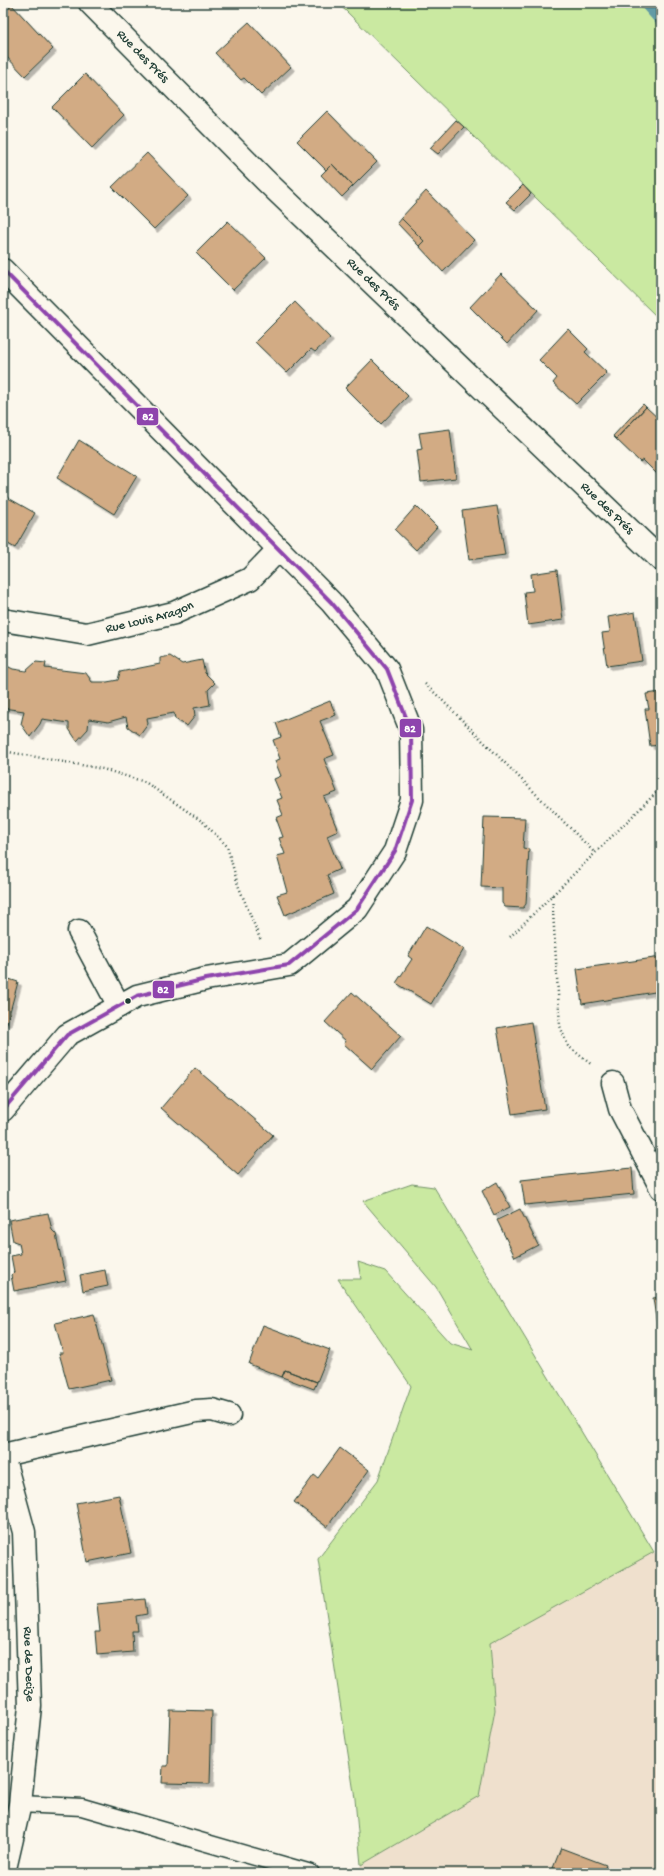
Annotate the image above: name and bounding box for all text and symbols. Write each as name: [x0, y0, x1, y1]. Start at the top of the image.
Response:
street label: Rue des Prés: [113, 27, 173, 87]
street label: Rue des Prés: [343, 255, 404, 314]
line badge: 82: [136, 407, 159, 426]
text: 82: [142, 412, 154, 424]
street label: Rue des Prés: [577, 479, 638, 538]
street label: Rue Louis Aragon: [104, 597, 197, 637]
line badge: 82: [399, 718, 422, 738]
text: 82: [404, 724, 416, 736]
line badge: 82: [152, 980, 175, 999]
text: 82: [157, 985, 169, 997]
unlabelled marker: [123, 996, 133, 1006]
street label: Rue de Decize: [20, 1626, 37, 1702]

